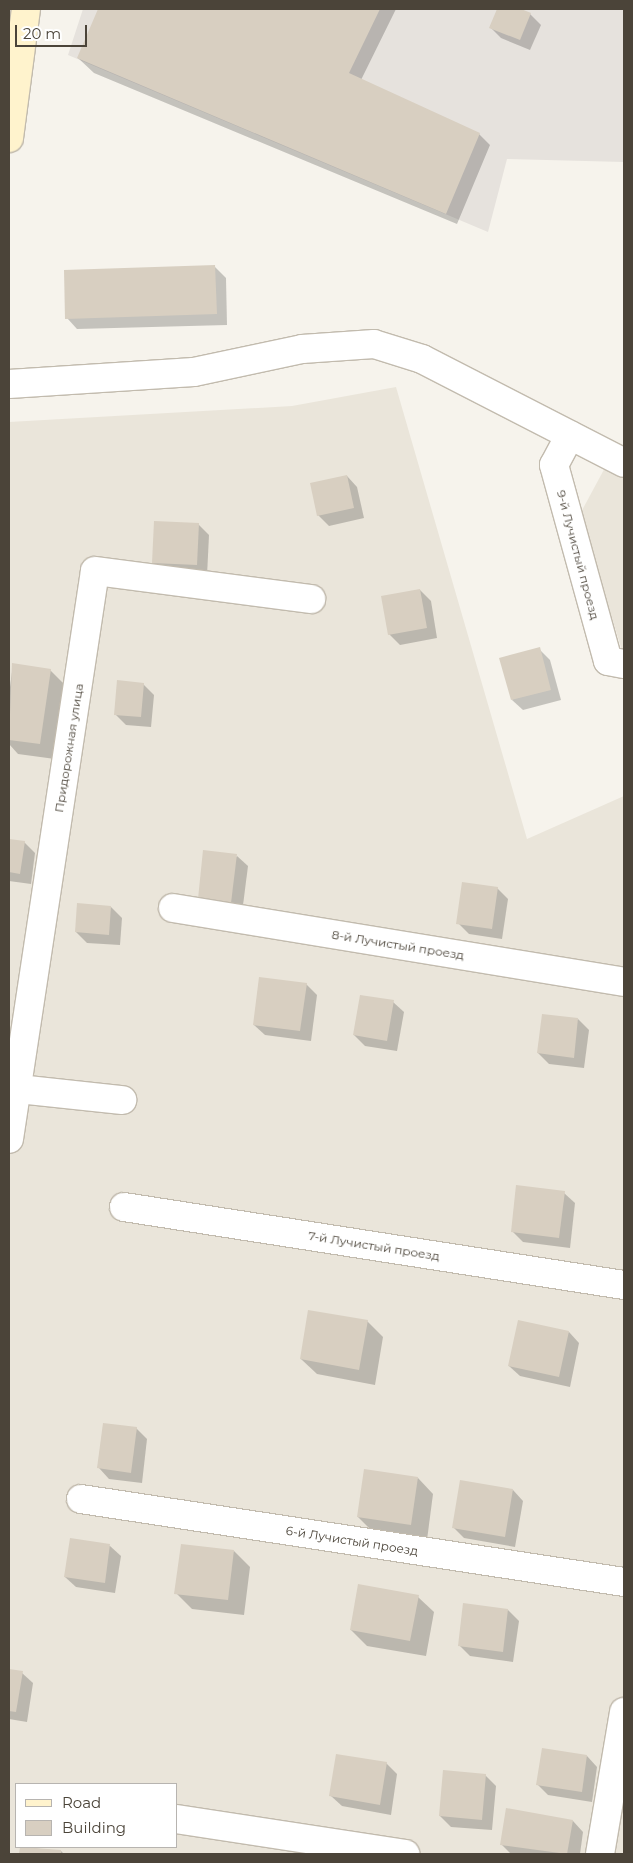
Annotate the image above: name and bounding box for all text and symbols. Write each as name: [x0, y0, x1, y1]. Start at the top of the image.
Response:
scale bar: [18, 15, 90, 47]
text: 20 m: [23, 24, 61, 43]
street label: 9-й Лучистый проезд: [554, 489, 602, 621]
street label: Придорожная улица: [52, 682, 86, 814]
street label: 8-й Лучистый проезд: [331, 927, 465, 963]
street label: 7-й Лучистый проезд: [307, 1229, 441, 1263]
street label: 6-й Лучистый проезд: [285, 1523, 419, 1559]
legend: [15, 1783, 178, 1848]
text: Road: [62, 1793, 101, 1812]
text: Building: [62, 1818, 126, 1837]

